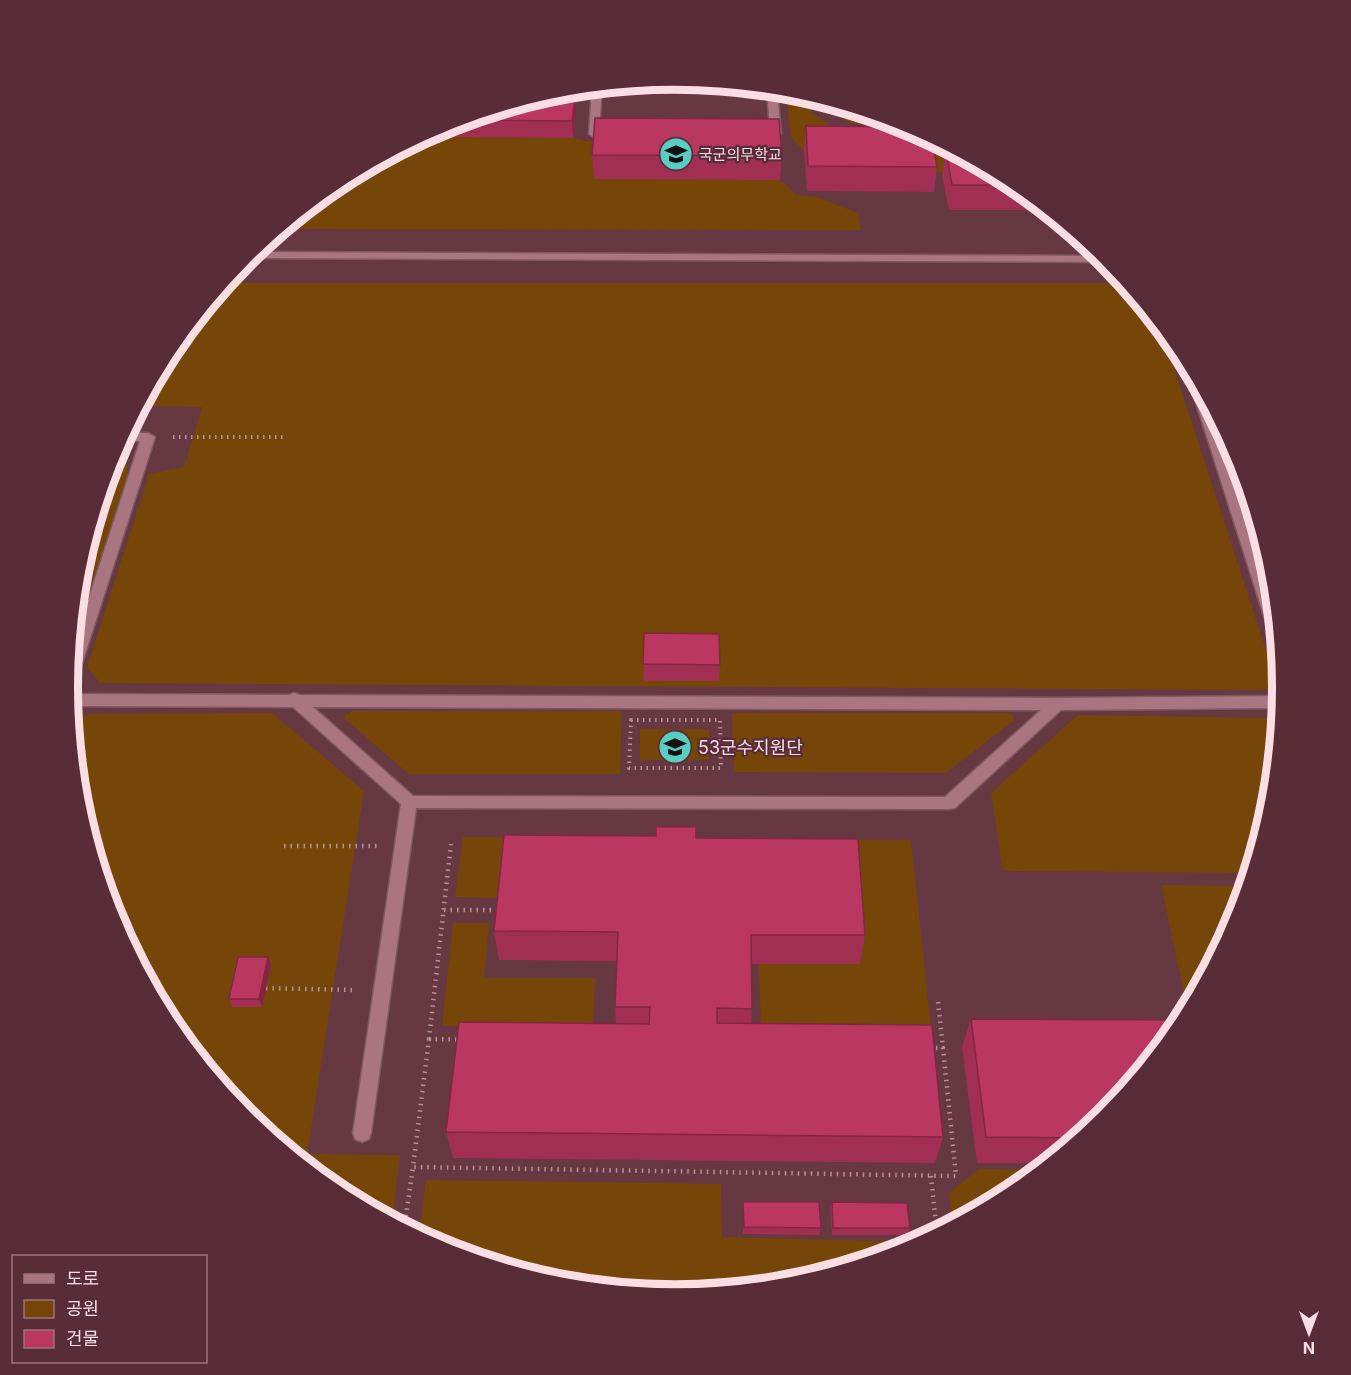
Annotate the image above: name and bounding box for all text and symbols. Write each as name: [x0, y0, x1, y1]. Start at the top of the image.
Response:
school or university icon: 국군의무학교: [658, 136, 694, 172]
place label: 국군의무학교: [699, 145, 782, 164]
school or university icon: 53군수지원단: [657, 729, 693, 765]
place label: 53군수지원단: [698, 737, 803, 758]
legend: [12, 1255, 207, 1363]
text: 도로: [66, 1268, 99, 1289]
text: 공원: [66, 1298, 99, 1319]
north arrow: [1279, 1303, 1339, 1363]
text: 건물: [66, 1328, 99, 1349]
text: N: [1303, 1338, 1315, 1358]

